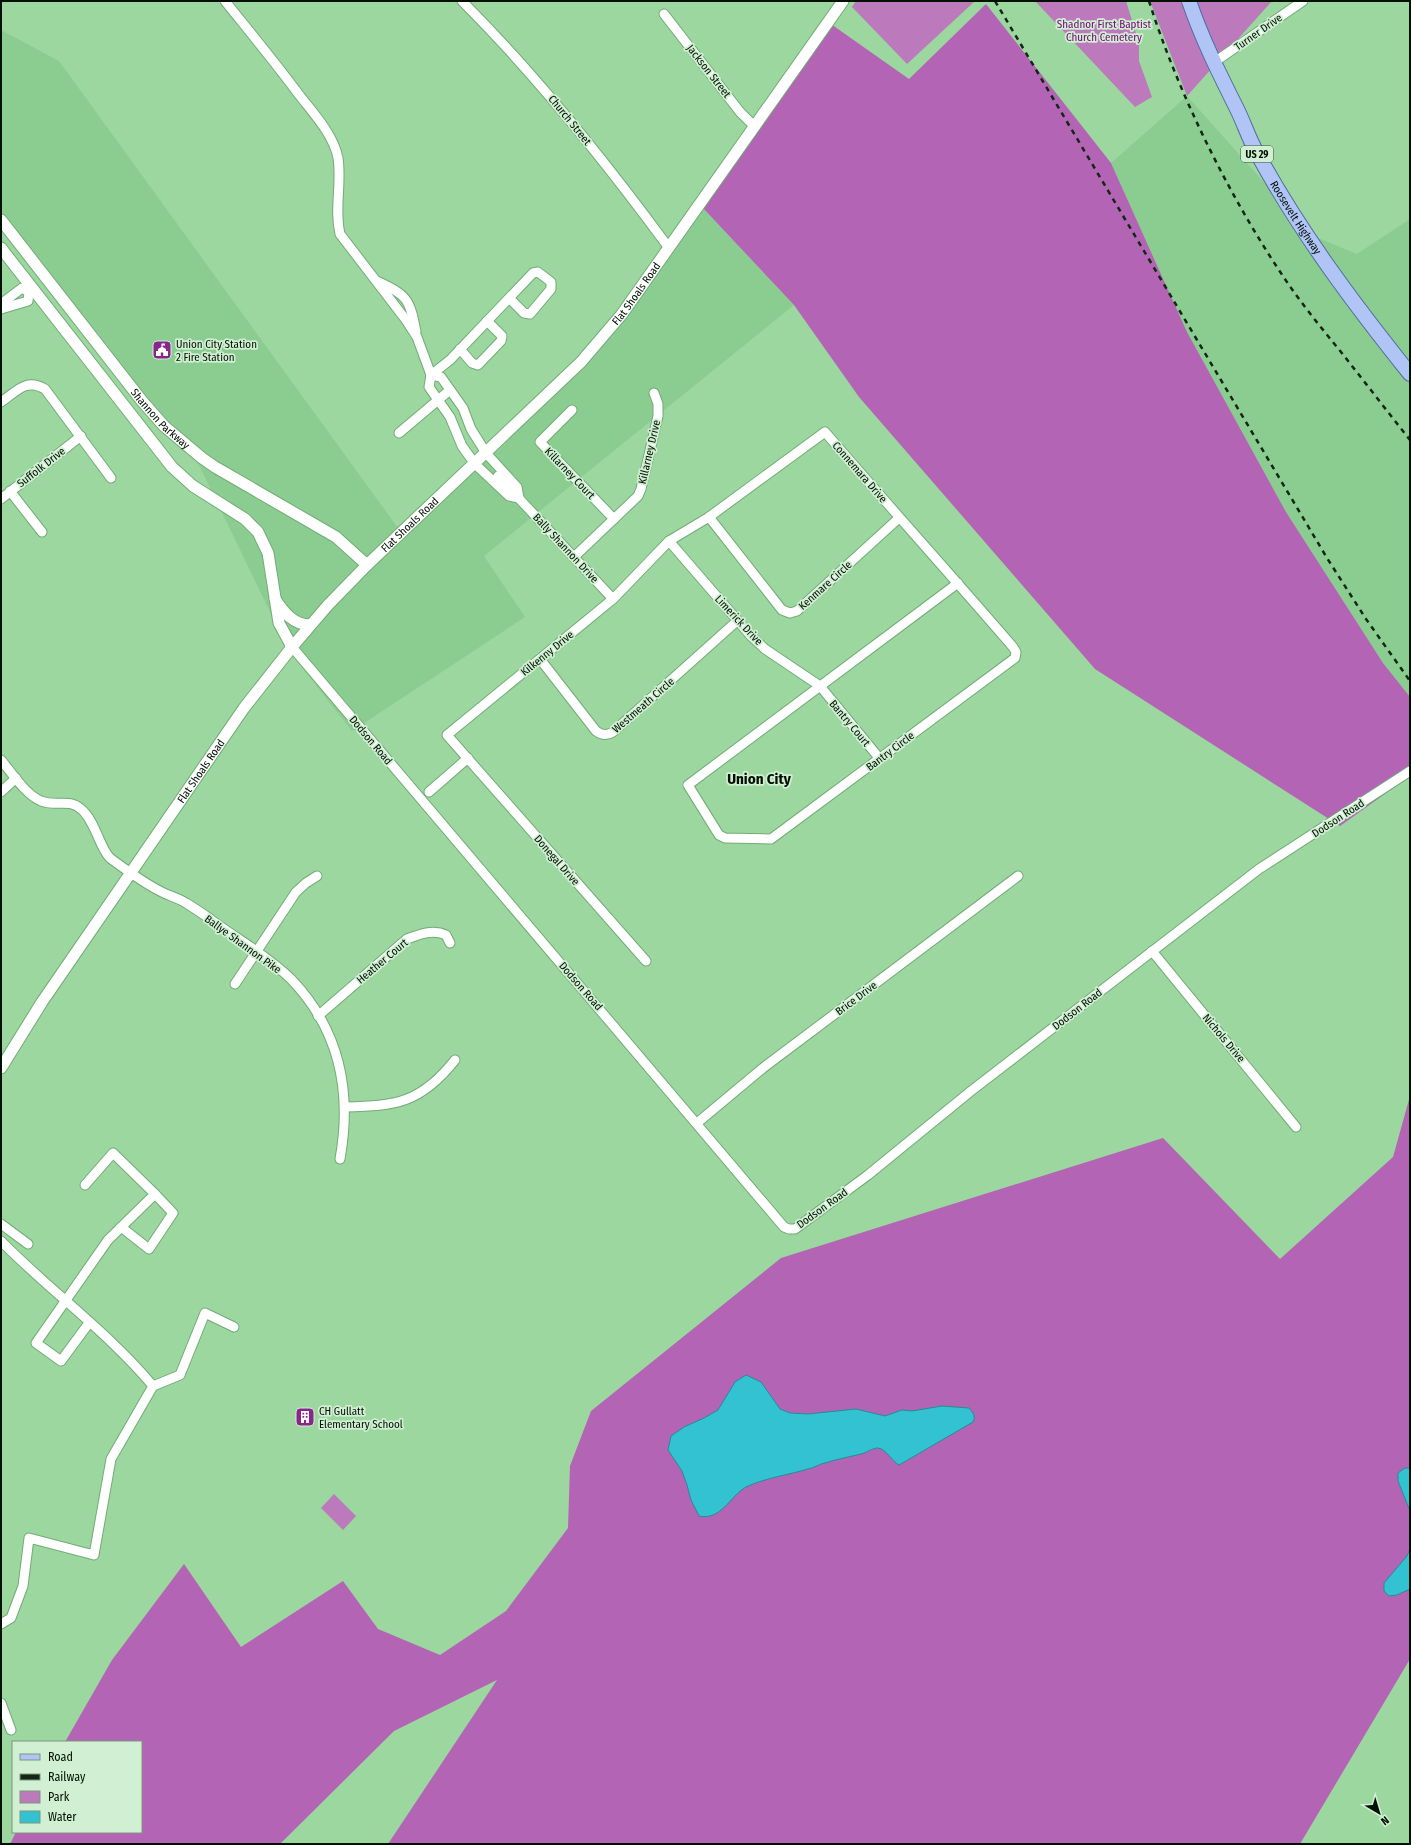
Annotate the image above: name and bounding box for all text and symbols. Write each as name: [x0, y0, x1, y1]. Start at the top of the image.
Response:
street label: Turner Drive: [1232, 11, 1285, 54]
park label: Shadnor First Baptist Church Cemetery: [1057, 18, 1152, 44]
street label: Jackson Street: [684, 42, 734, 101]
street label: Church Street: [545, 93, 594, 148]
road number: US 29: [1241, 146, 1273, 162]
street label: Roosevelt Highway: [1267, 179, 1324, 257]
street label: Flat Shoals Road: [609, 260, 663, 328]
place label: Union City Station 2 Fire Station: [176, 338, 257, 364]
public building icon: Union City Station 2 Fire Station: [151, 339, 173, 361]
street label: Shannon Parkway: [128, 386, 192, 452]
street label: Killarney Drive: [636, 419, 663, 486]
street label: Connemara Drive: [830, 439, 890, 506]
street label: Suffolk Drive: [15, 445, 68, 490]
street label: Killarney Court: [542, 445, 598, 502]
street label: Flat Shoals Road: [379, 495, 441, 555]
street label: Bally Shannon Drive: [530, 511, 601, 586]
street label: Kenmare Circle: [796, 558, 855, 613]
street label: Limerick Drive: [712, 593, 765, 648]
street label: Kilkenny Drive: [518, 628, 576, 679]
street label: Westmeath Circle: [610, 675, 677, 736]
street label: Bantry Court: [826, 698, 873, 749]
street label: Dodson Road: [346, 713, 395, 767]
street label: Bantry Circle: [864, 729, 917, 774]
street label: Flat Shoals Road: [175, 737, 228, 806]
district label: Union City: [727, 770, 792, 788]
street label: Dodson Road: [1310, 797, 1367, 840]
street label: Donegal Drive: [531, 833, 582, 888]
street label: Ballye Shannon Pike: [202, 912, 283, 976]
street label: Heather Court: [354, 936, 411, 987]
street label: Dodson Road: [556, 960, 605, 1013]
street label: Brice Drive: [833, 979, 880, 1018]
street label: Dodson Road: [1050, 986, 1105, 1033]
street label: Nichols Drive: [1200, 1011, 1248, 1065]
street label: Dodson Road: [794, 1186, 850, 1231]
place label: CH Gullatt Elementary School: [319, 1405, 403, 1431]
building icon: CH Gullatt Elementary School: [294, 1406, 316, 1428]
legend: [12, 1741, 142, 1833]
text: Road: [48, 1750, 73, 1764]
text: Railway: [48, 1770, 86, 1784]
text: Park: [48, 1790, 70, 1804]
north arrow: [1359, 1793, 1399, 1833]
text: Water: [48, 1810, 77, 1824]
text: N: [1378, 1813, 1391, 1828]

